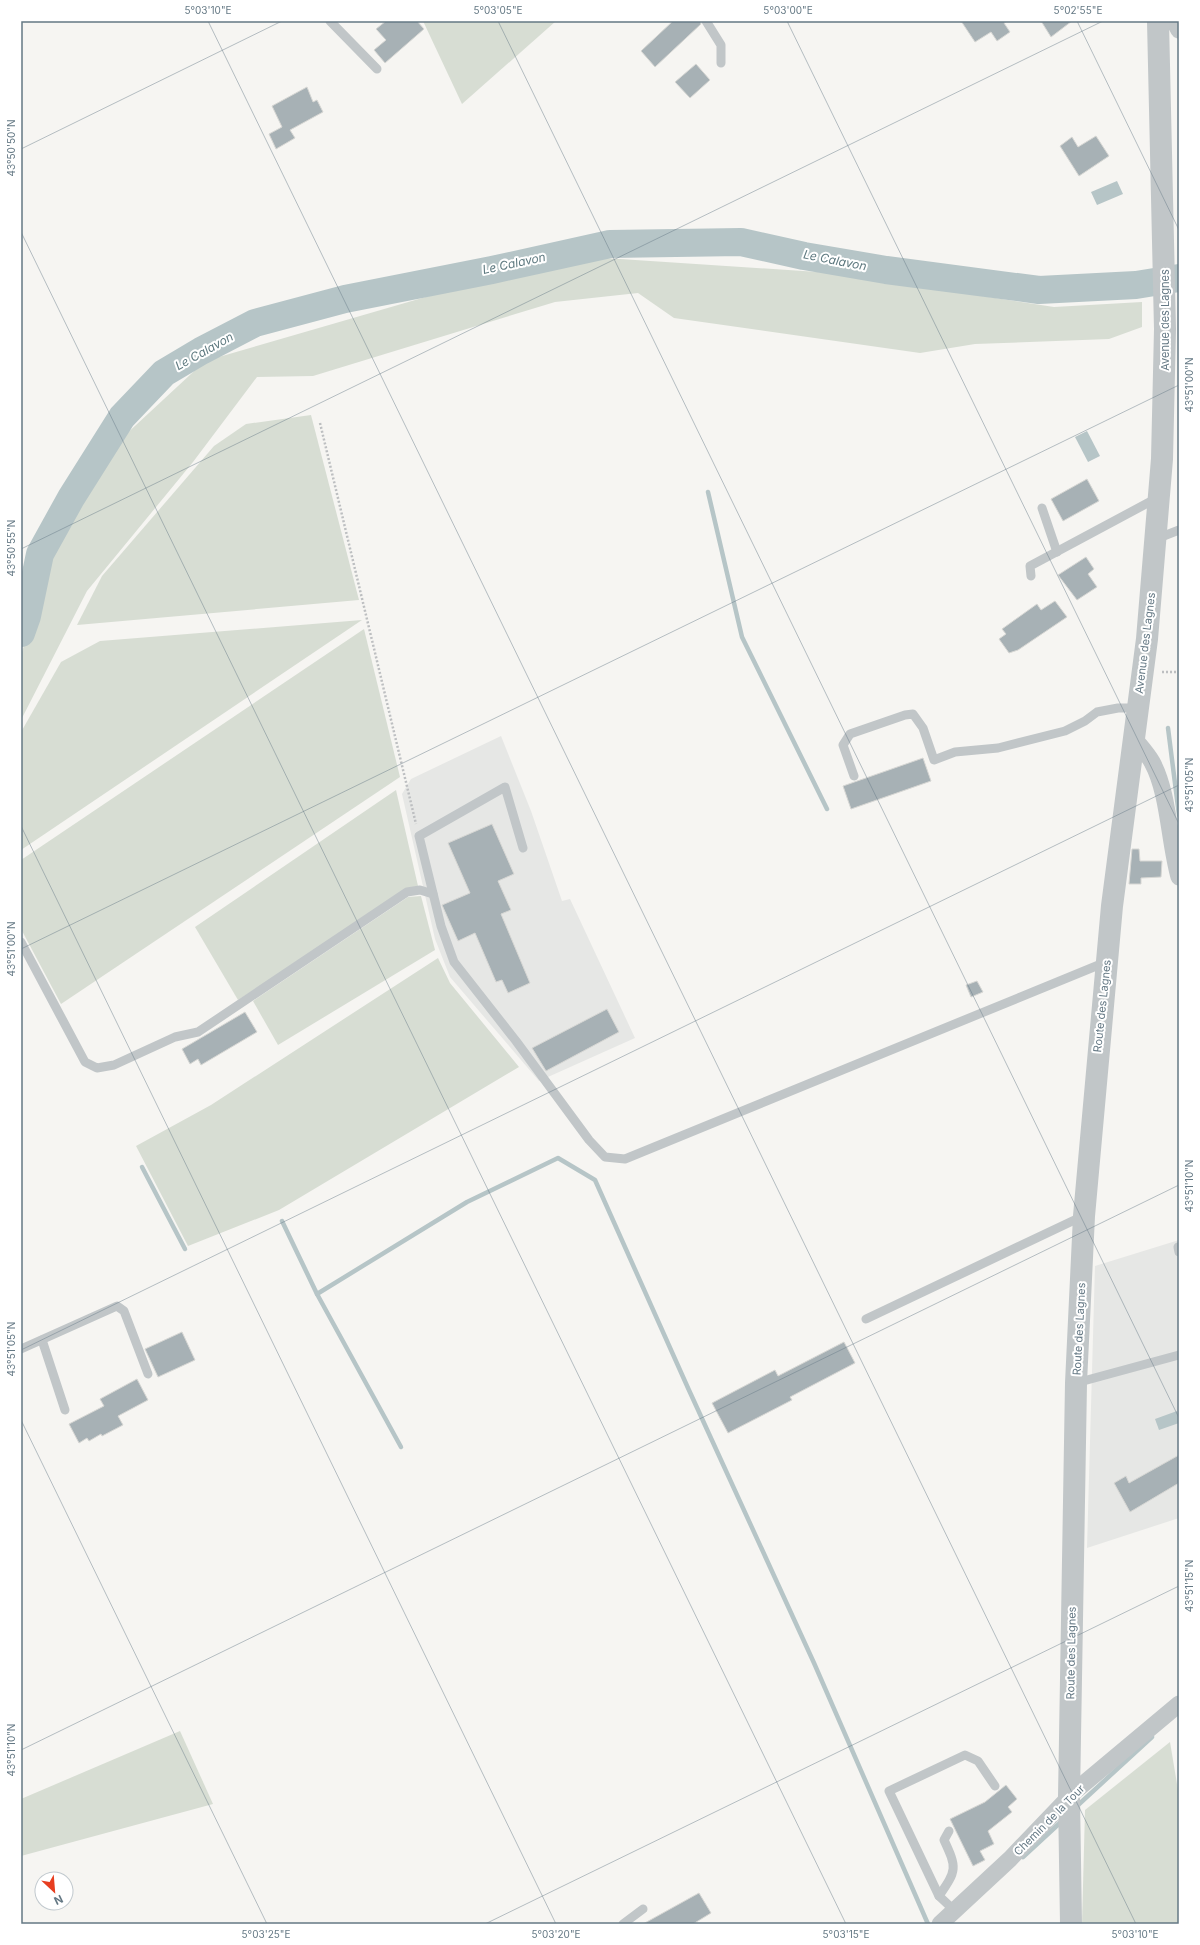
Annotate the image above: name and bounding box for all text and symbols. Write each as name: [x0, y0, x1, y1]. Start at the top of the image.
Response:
text: 5°03'10"E: [184, 4, 232, 16]
text: 5°03'05"E: [473, 4, 523, 16]
text: 5°03'00"E: [763, 4, 813, 16]
text: 5°02'55"E: [1054, 4, 1102, 16]
text: 43°50'50"N: [5, 119, 17, 177]
water label: Le Calavon: [802, 247, 868, 273]
water label: Le Calavon: [481, 249, 547, 277]
street label: Avenue des Lagnes: [1158, 269, 1172, 371]
water label: Le Calavon: [172, 329, 236, 373]
text: 43°51'00"N: [1183, 358, 1195, 413]
text: 43°50'55"N: [5, 520, 17, 576]
street label: Avenue des Lagnes: [1132, 592, 1158, 694]
text: 43°51'05"N: [1183, 758, 1195, 812]
text: 43°51'00"N: [5, 922, 17, 977]
street label: Route des Lagnes: [1090, 959, 1114, 1053]
text: 43°51'10"N: [1183, 1160, 1195, 1212]
street label: Route des Lagnes: [1070, 1282, 1088, 1376]
text: 43°51'05"N: [5, 1322, 17, 1376]
text: 43°51'15"N: [1183, 1560, 1195, 1612]
street label: Route des Lagnes: [1063, 1606, 1079, 1700]
text: 43°51'10"N: [5, 1724, 17, 1776]
street label: Chemin de la Tour: [1011, 1782, 1087, 1858]
north arrow: [34, 1871, 74, 1911]
text: N: [52, 1892, 65, 1908]
text: 5°03'25"E: [242, 1928, 290, 1940]
text: 5°03'20"E: [531, 1928, 581, 1940]
text: 5°03'15"E: [823, 1928, 869, 1940]
text: 5°03'10"E: [1111, 1928, 1159, 1940]

